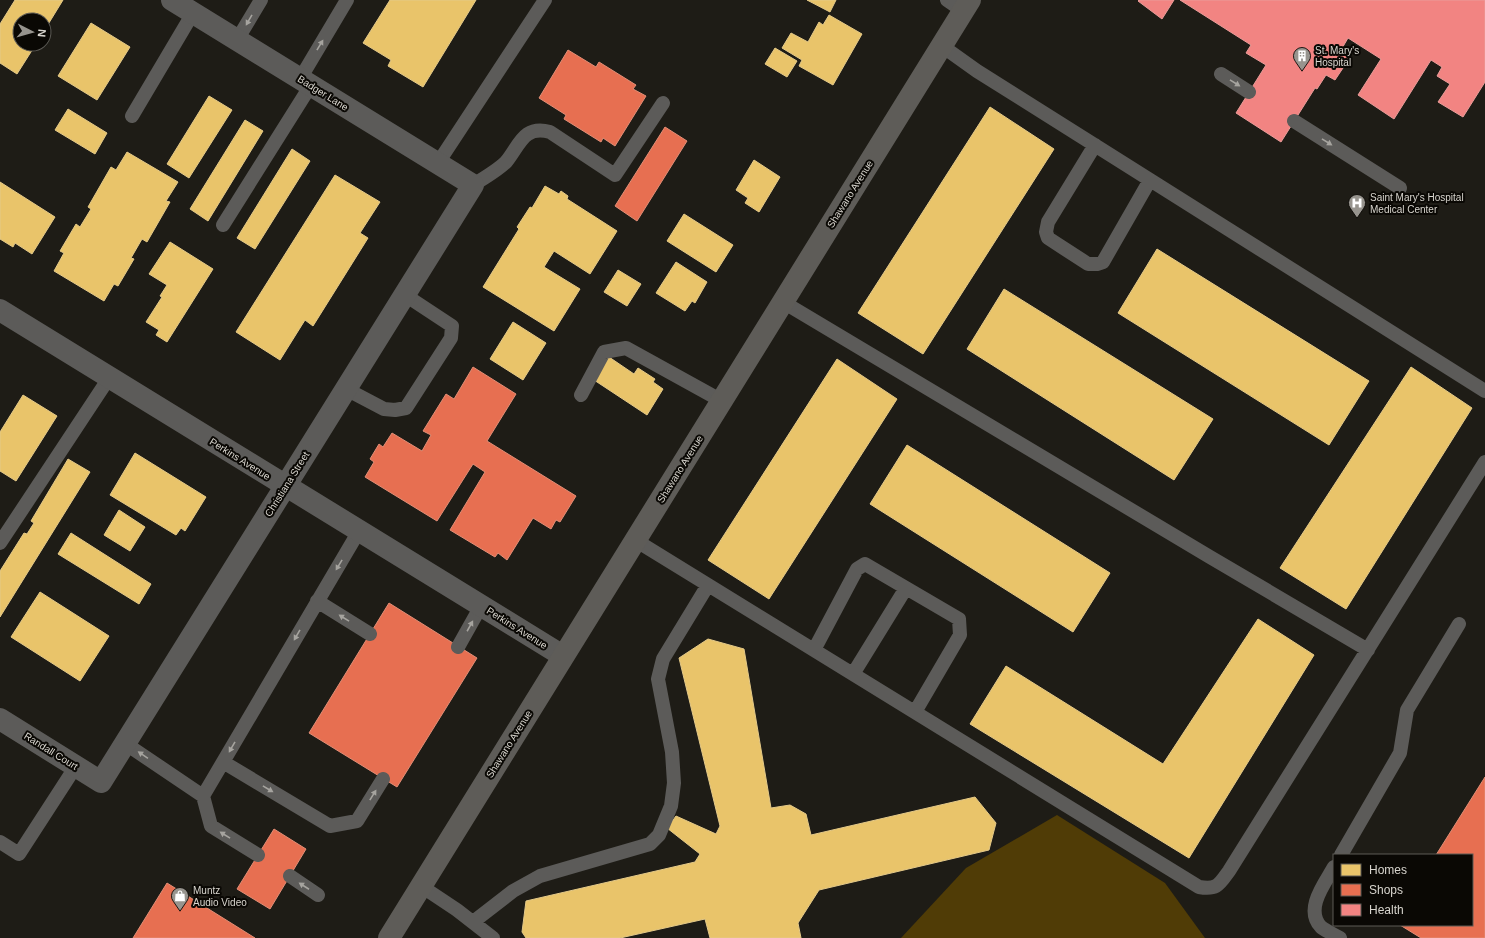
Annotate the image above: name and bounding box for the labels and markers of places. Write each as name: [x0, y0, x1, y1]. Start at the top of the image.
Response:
place label: St. Mary's Hospital: [1315, 45, 1359, 68]
building icon: St. Mary's Hospital: [1292, 46, 1312, 71]
place label: Saint Mary's Hospital Medical Center: [1370, 192, 1464, 215]
hospital icon: Saint Mary's Hospital Medical Center: [1347, 193, 1367, 218]
place label: Muntz Audio Video: [193, 885, 247, 908]
shop icon: Muntz Audio Video: [170, 886, 190, 911]

